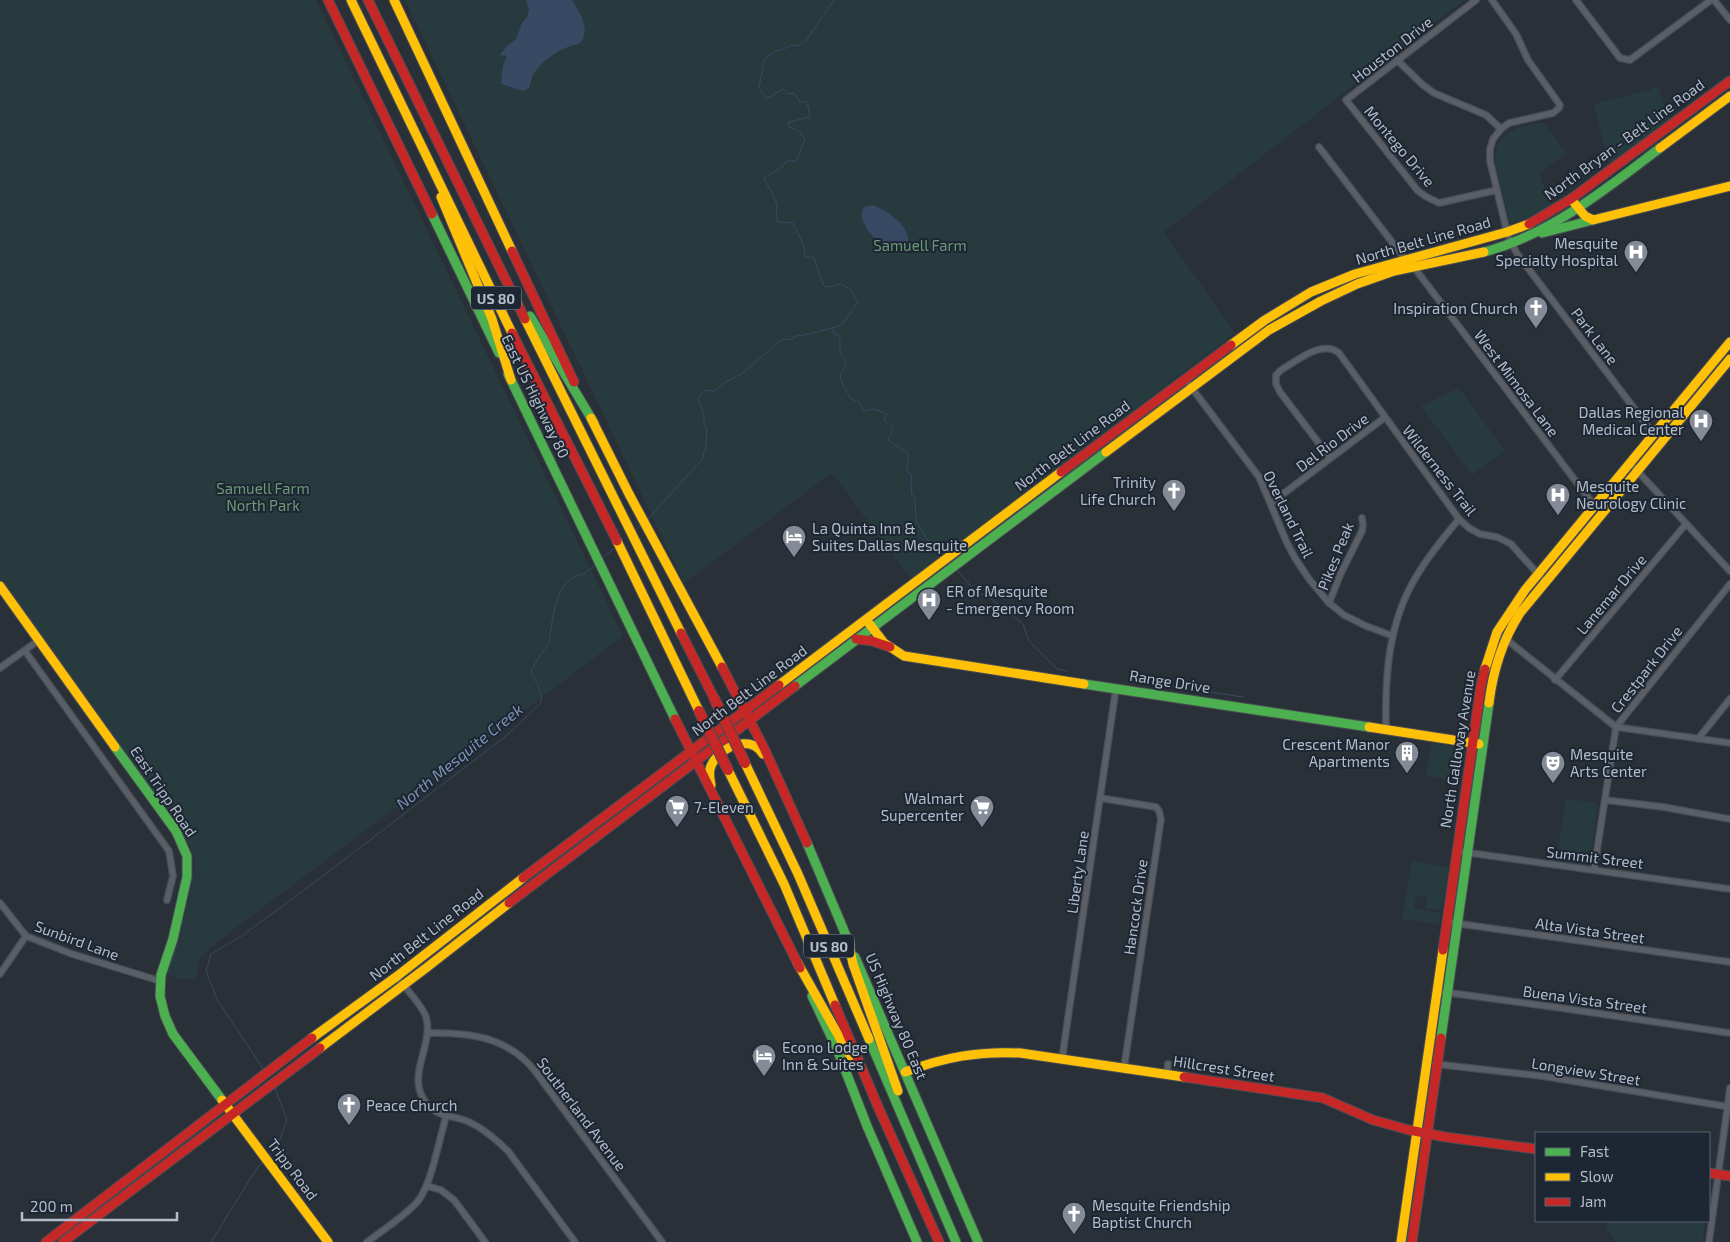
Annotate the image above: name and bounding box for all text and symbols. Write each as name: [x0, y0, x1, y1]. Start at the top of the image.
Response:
street label: Houston Drive: [1348, 12, 1436, 86]
street label: North Bryan - Belt Line Road: [1541, 75, 1707, 203]
street label: Montego Drive: [1361, 102, 1439, 190]
street label: North Belt Line Road: [1353, 212, 1493, 268]
place label: Mesquite Specialty Hospital: [1496, 234, 1619, 269]
park label: Samuell Farm: [873, 236, 967, 254]
hospital icon: Mesquite Specialty Hospital: [1623, 239, 1649, 273]
road number: US 80: [471, 286, 521, 310]
church icon: Inspiration Church: [1523, 295, 1549, 329]
place label: Inspiration Church: [1393, 299, 1518, 317]
street label: Park Lane: [1568, 304, 1622, 368]
street label: West Mimosa Lane: [1471, 326, 1563, 440]
street label: East US Highway 80: [498, 331, 574, 461]
street label: North Belt Line Road: [1011, 396, 1133, 494]
place label: Dallas Regional Medical Center: [1578, 403, 1685, 438]
hospital icon: Dallas Regional Medical Center: [1688, 408, 1714, 442]
street label: Del Rio Drive: [1292, 409, 1372, 475]
street label: Wilderness Trail: [1399, 421, 1481, 519]
street label: Overland Trail: [1260, 467, 1318, 561]
place label: Trinity Life Church: [1080, 473, 1156, 508]
place label: Mesquite Neurology Clinic: [1576, 477, 1686, 512]
church icon: Trinity Life Church: [1161, 478, 1187, 512]
park label: Samuell Farm North Park: [216, 479, 310, 514]
hospital icon: Mesquite Neurology Clinic: [1545, 482, 1571, 516]
place label: La Quinta Inn & Suites Dallas Mesquite: [812, 519, 967, 554]
street label: Pikes Peak: [1313, 519, 1357, 593]
hotel icon: La Quinta Inn & Suites Dallas Mesquite: [781, 524, 807, 558]
street label: Lanemar Drive: [1572, 550, 1650, 638]
place label: ER of Mesquite - Emergency Room: [946, 582, 1074, 617]
hospital icon: ER of Mesquite - Emergency Room: [916, 587, 942, 621]
street label: Crestpark Drive: [1607, 622, 1685, 716]
street label: North Belt Line Road: [688, 641, 810, 739]
street label: Range Drive: [1128, 666, 1212, 696]
street label: North Galloway Avenue: [1436, 669, 1478, 829]
water label: North Mesquite Creek: [392, 699, 526, 813]
place label: Crescent Manor Apartments: [1282, 735, 1390, 770]
building icon: Crescent Manor Apartments: [1394, 740, 1420, 774]
street label: East Tripp Road: [127, 742, 201, 840]
place label: Mesquite Arts Center: [1570, 745, 1647, 780]
theatre icon: Mesquite Arts Center: [1540, 750, 1566, 784]
place label: Walmart Supercenter: [881, 789, 964, 824]
supermarket icon: 7-Eleven: [664, 794, 690, 828]
supermarket icon: Walmart Supercenter: [969, 794, 995, 828]
place label: 7-Eleven: [694, 798, 754, 816]
street label: Liberty Lane: [1062, 829, 1092, 915]
street label: Summit Street: [1545, 842, 1645, 872]
street label: Hancock Drive: [1119, 858, 1151, 956]
street label: North Belt Line Road: [365, 884, 487, 984]
street label: Alta Vista Street: [1534, 913, 1646, 947]
street label: Sunbird Lane: [32, 916, 122, 964]
road number: US 80: [804, 934, 854, 958]
street label: US Highway 80 East: [862, 950, 932, 1082]
street label: Buena Vista Street: [1522, 981, 1649, 1017]
place label: Econo Lodge Inn & Suites: [782, 1038, 868, 1073]
hotel icon: Econo Lodge Inn & Suites: [751, 1043, 777, 1077]
street label: Hillcrest Street: [1172, 1051, 1276, 1085]
street label: Longview Street: [1530, 1053, 1642, 1089]
street label: Southerland Avenue: [534, 1054, 630, 1174]
church icon: Peace Church: [336, 1092, 362, 1126]
place label: Peace Church: [366, 1096, 457, 1114]
legend: [1535, 1132, 1710, 1222]
street label: Tripp Road: [264, 1135, 322, 1203]
text: Fast: [1580, 1142, 1610, 1160]
text: Slow: [1580, 1167, 1614, 1185]
scale bar: [22, 1190, 178, 1222]
text: Jam: [1580, 1192, 1606, 1210]
place label: Mesquite Friendship Baptist Church: [1092, 1196, 1230, 1231]
text: 200 m: [30, 1197, 73, 1215]
church icon: Mesquite Friendship Baptist Church: [1061, 1201, 1087, 1235]

